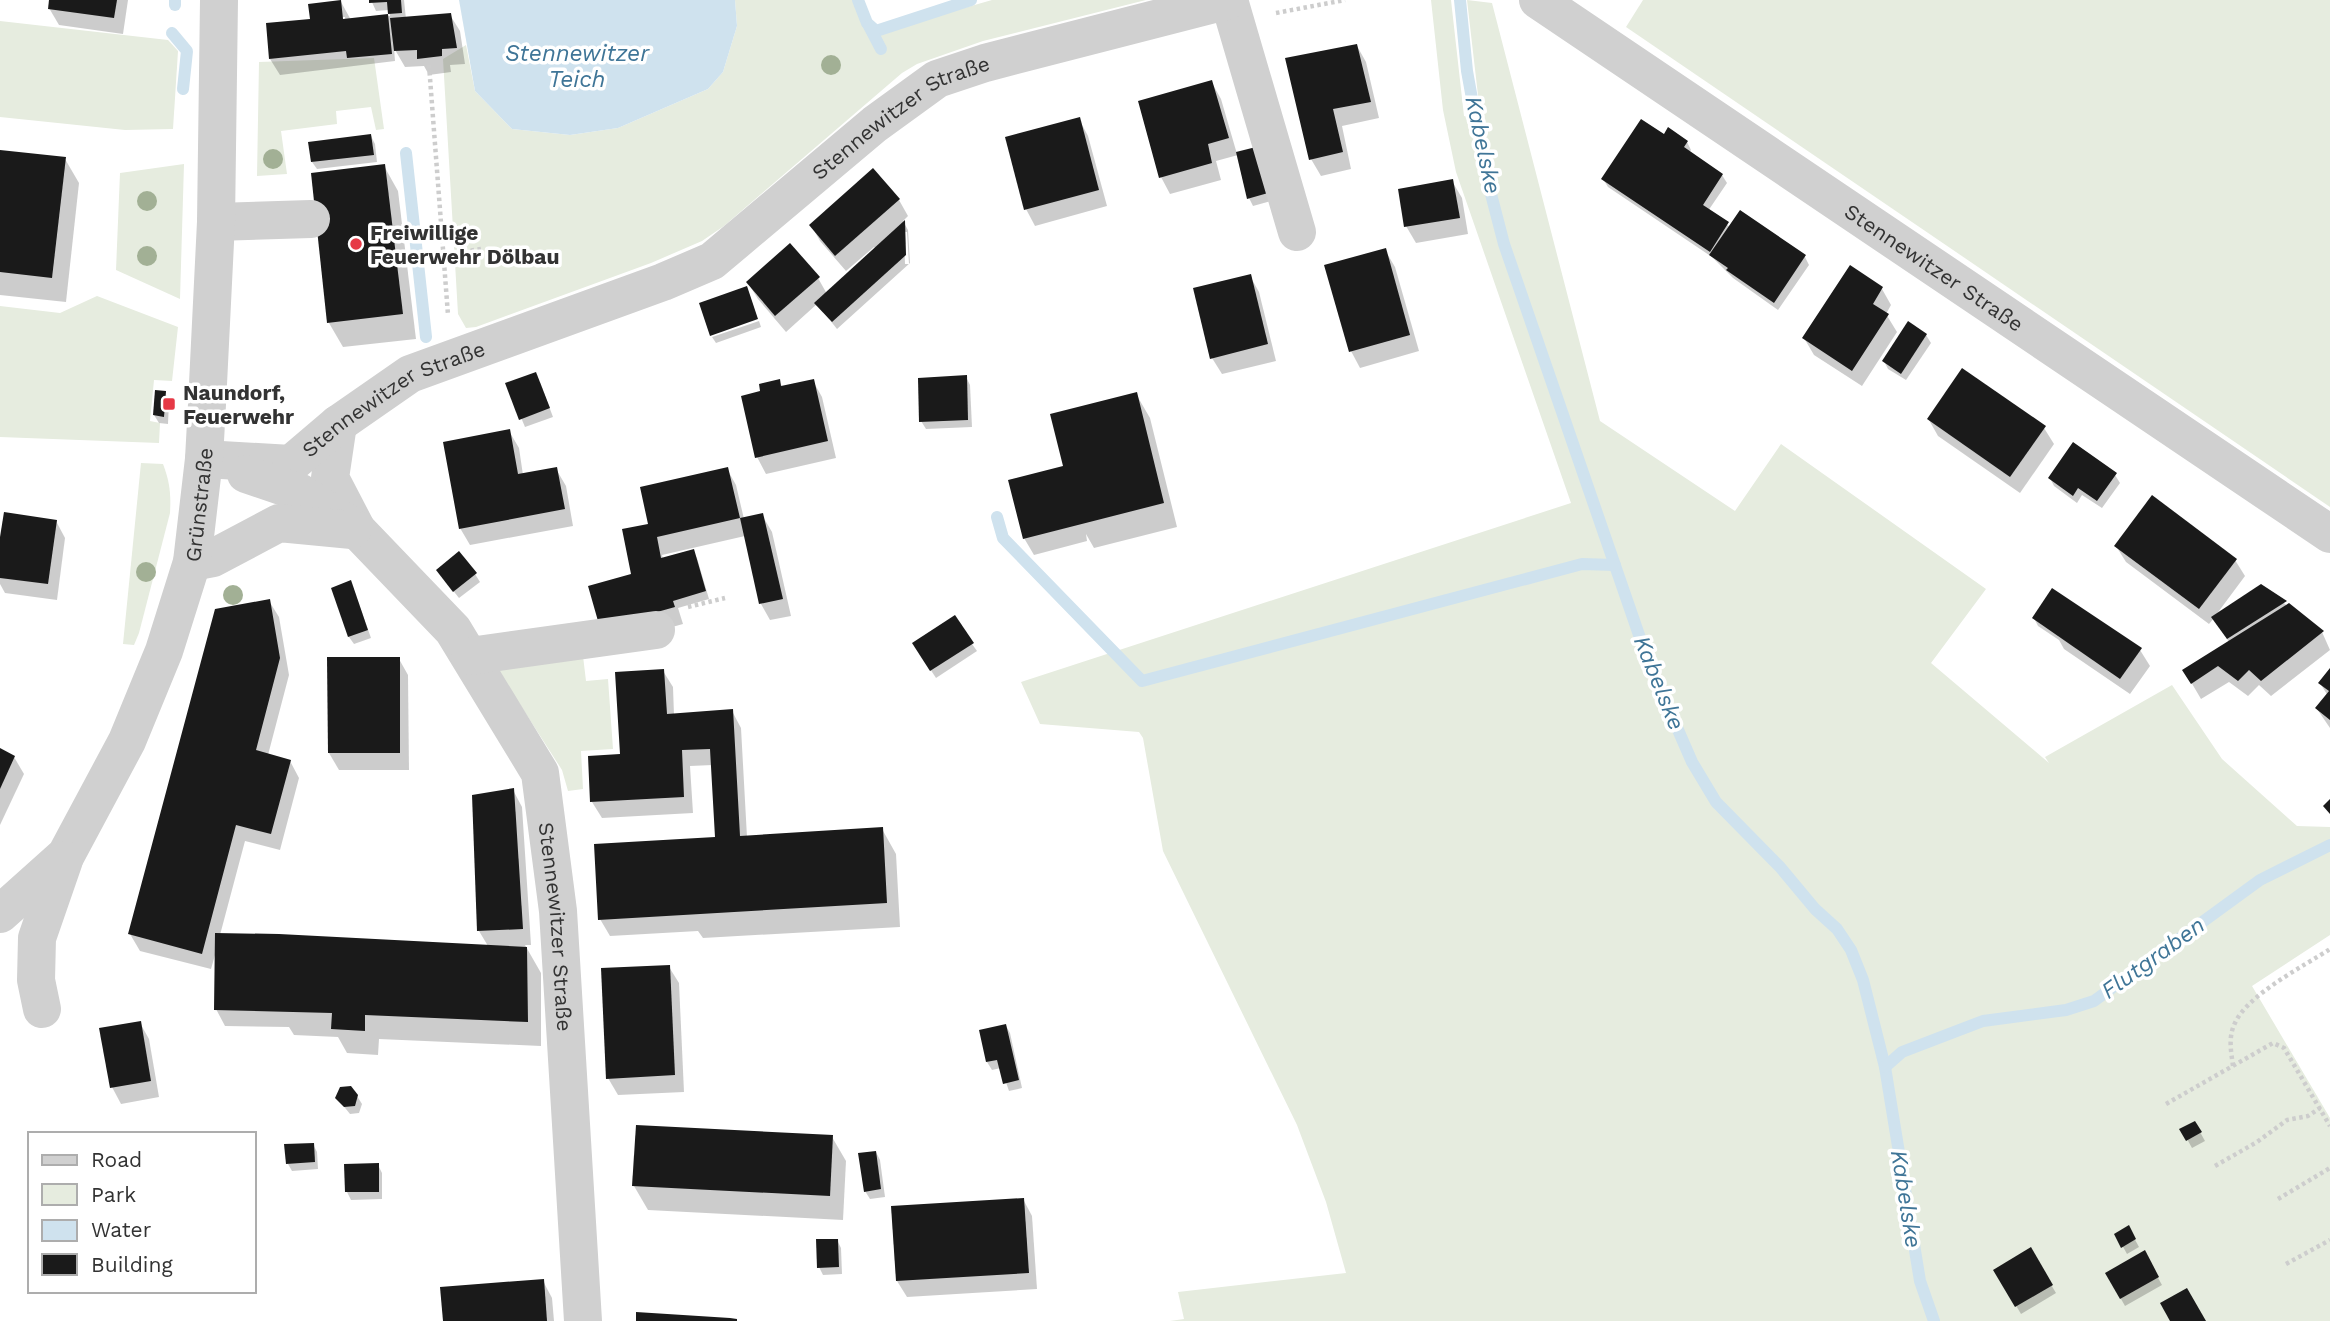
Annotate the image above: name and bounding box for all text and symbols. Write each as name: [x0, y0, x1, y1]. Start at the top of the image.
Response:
water label: Stennewitzer Teich: [505, 40, 650, 93]
street label: Stennewitzer Straße: [806, 50, 993, 184]
water label: Kabelske: [1459, 94, 1507, 196]
street label: Stennewitzer Straße: [1840, 198, 2028, 336]
place label: Freiwillige Feuerwehr Dölbau: [370, 220, 559, 269]
marker: Freiwillige Feuerwehr Dölbau: [348, 236, 364, 252]
street label: Stennewitzer Straße: [296, 335, 488, 462]
place label: Naundorf, Feuerwehr: [183, 380, 294, 429]
marker: Naundorf, Feuerwehr: [161, 396, 177, 412]
street label: Grünstraße: [180, 447, 217, 563]
water label: Kabelske: [1628, 632, 1690, 734]
street label: Stennewitzer Straße: [534, 821, 578, 1032]
water label: Flutgraben: [2096, 911, 2210, 1005]
legend: [28, 1132, 256, 1293]
text: Road: [91, 1147, 142, 1172]
water label: Kabelske: [1885, 1148, 1927, 1250]
text: Park: [91, 1182, 136, 1207]
text: Water: [91, 1217, 152, 1242]
text: Building: [91, 1252, 173, 1277]

